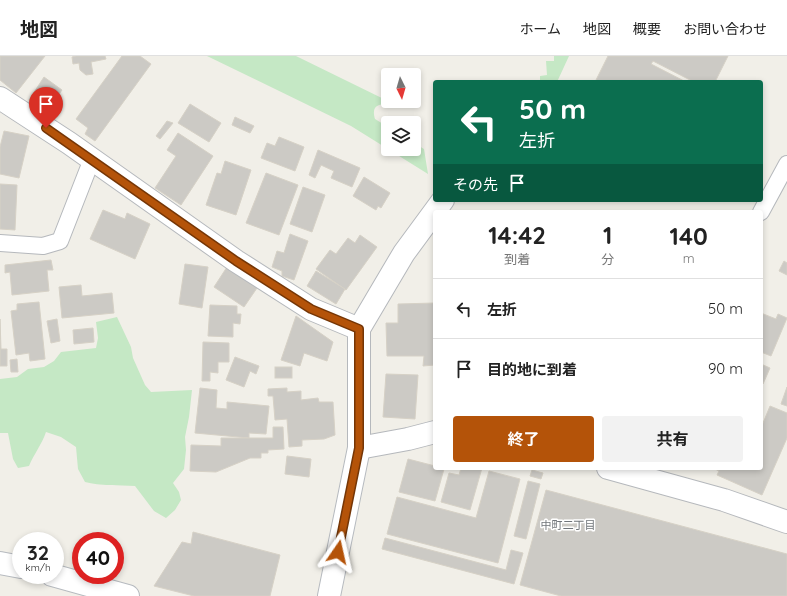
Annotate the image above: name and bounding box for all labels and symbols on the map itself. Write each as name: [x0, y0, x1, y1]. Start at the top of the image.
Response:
north arrow: [381, 68, 421, 108]
pin: [29, 87, 63, 128]
district label: 中町二丁目: [541, 518, 596, 532]
position arrow: [317, 531, 359, 573]
speed limit sign: 40: [72, 532, 124, 584]

